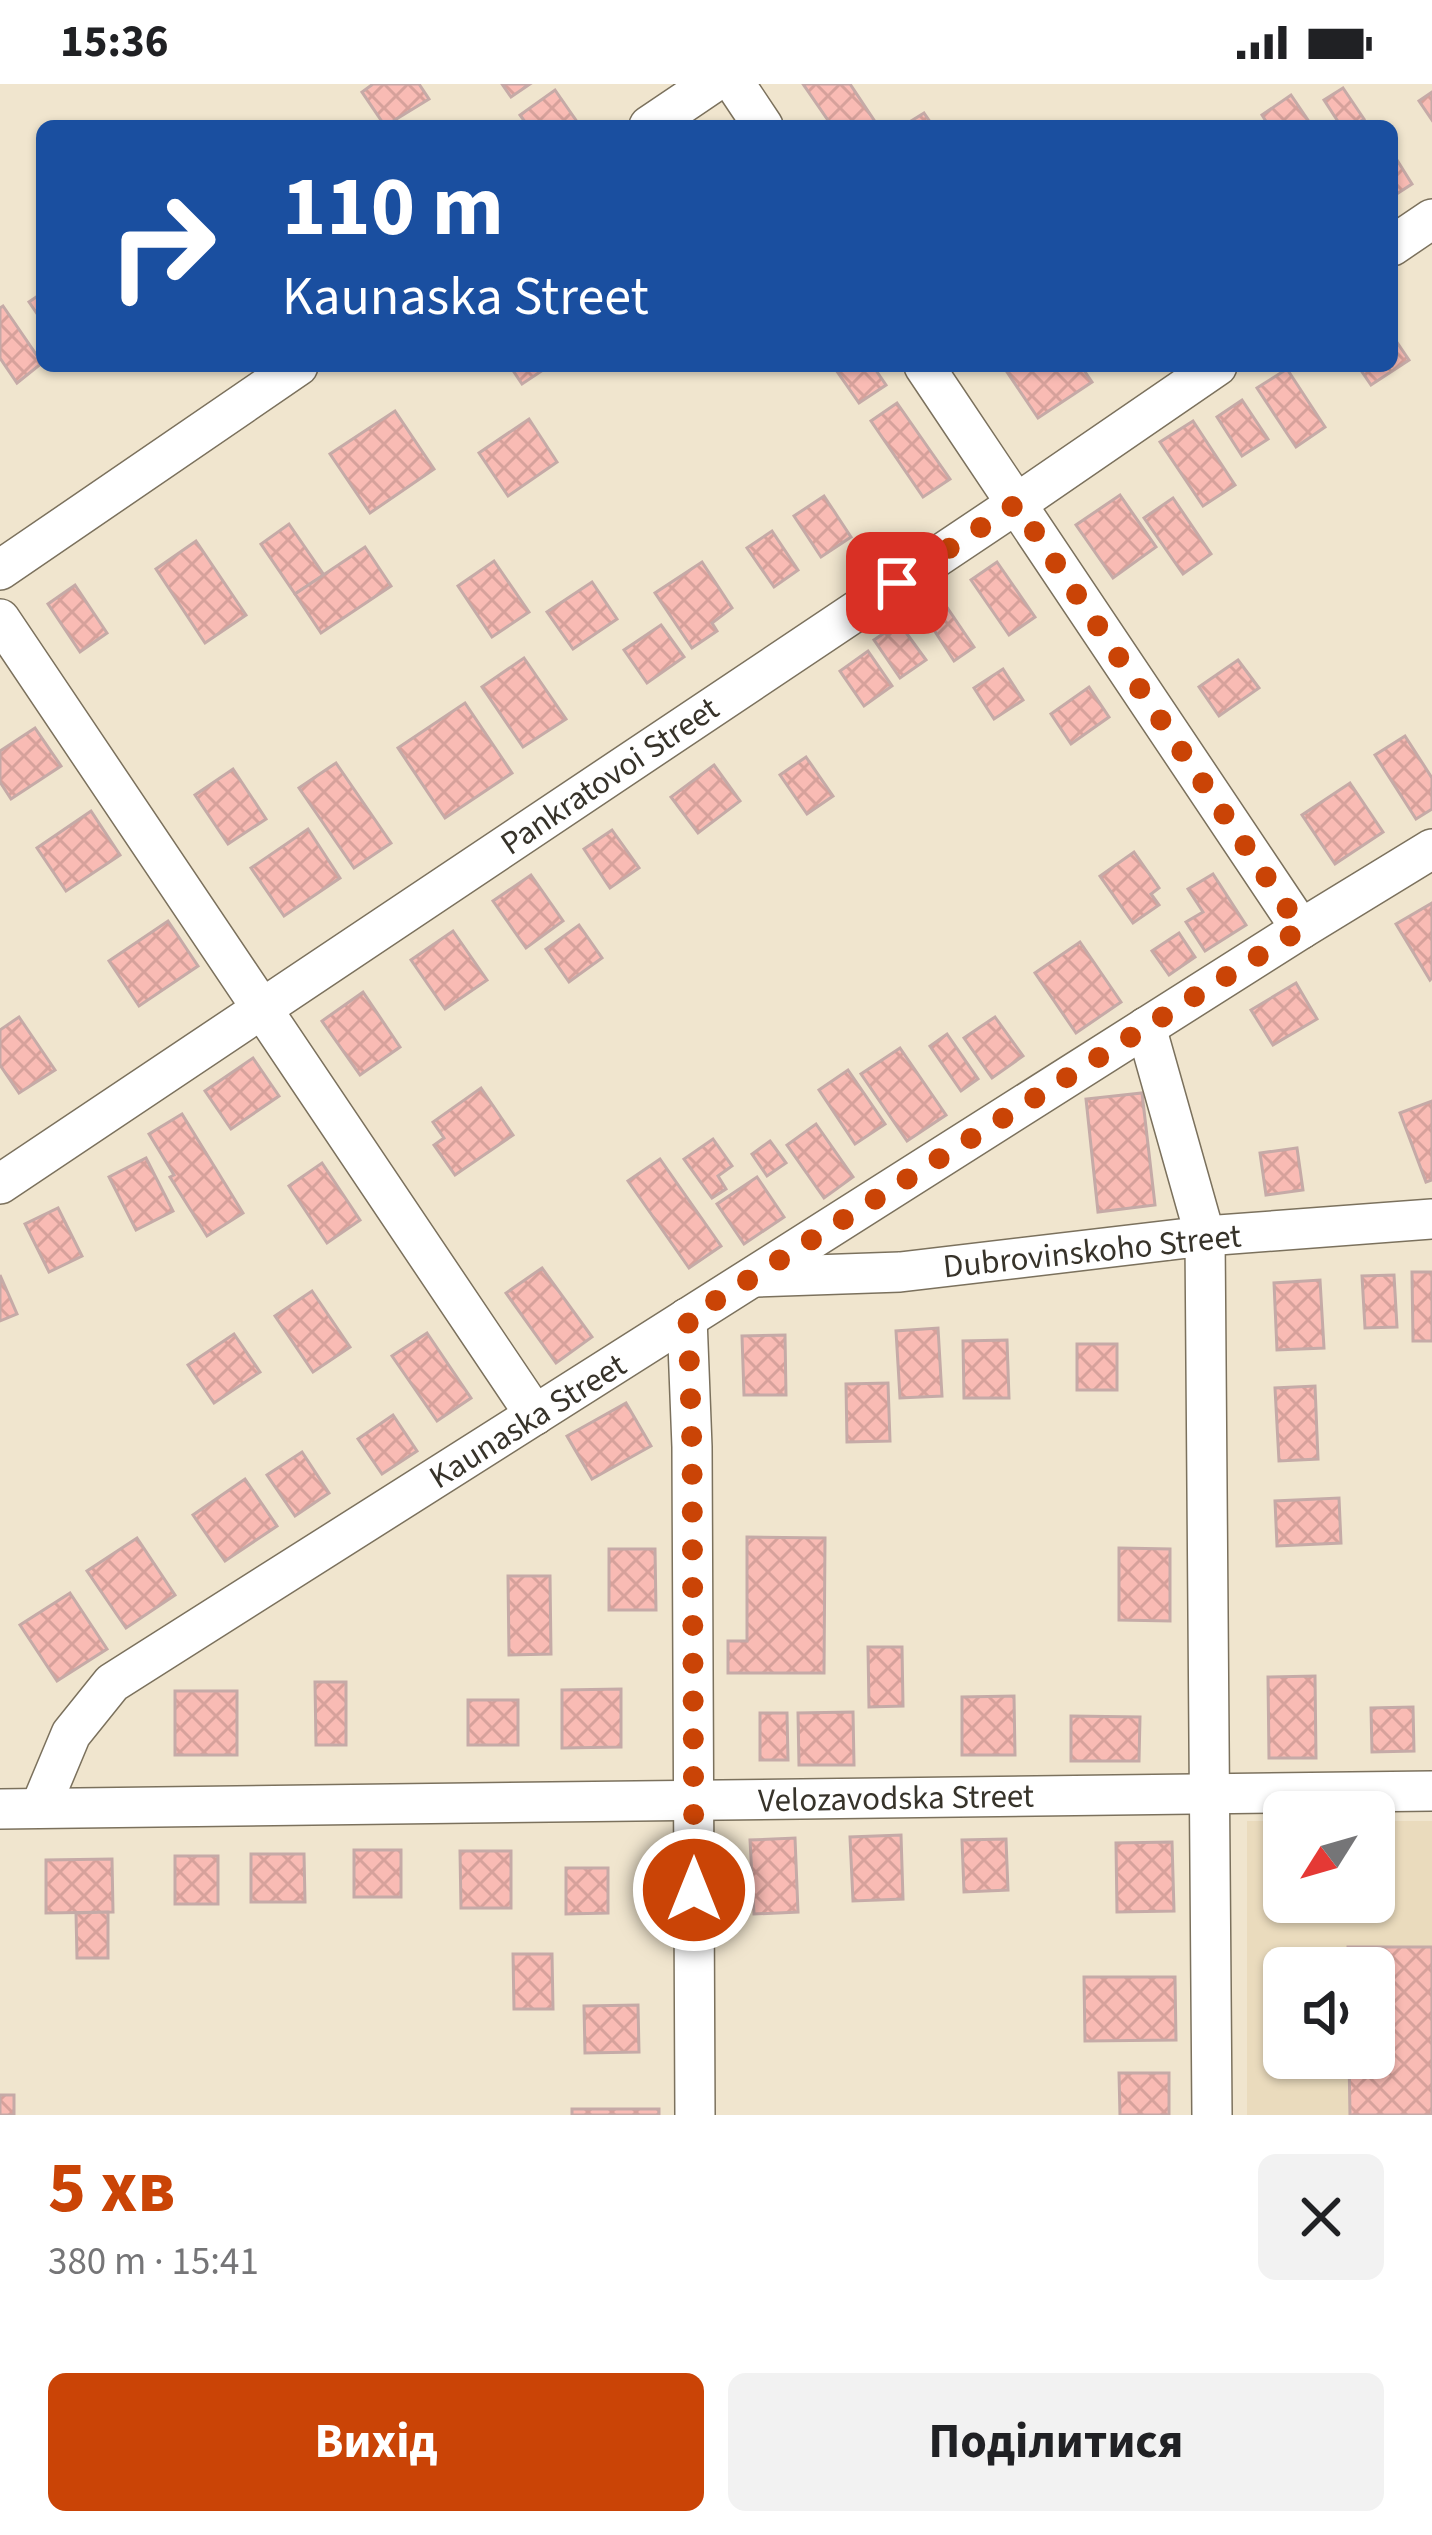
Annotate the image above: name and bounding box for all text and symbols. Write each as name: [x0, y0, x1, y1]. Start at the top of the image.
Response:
text: 15:36: [60, 10, 169, 74]
text: 110 m: [282, 148, 504, 268]
icon: right: [84, 168, 240, 324]
text: Kaunaska Street: [282, 259, 649, 336]
pin: [846, 532, 948, 634]
icon: arrive: [864, 550, 930, 616]
street label: Pankratovoi Street: [491, 686, 728, 867]
street label: Dubrovinskoho Street: [941, 1212, 1244, 1291]
street label: Kaunaska Street: [420, 1342, 635, 1501]
street label: Velozavodska Street: [758, 1773, 1034, 1824]
north arrow: [1263, 1791, 1395, 1923]
map controls: [1263, 1791, 1395, 2079]
position arrow: [631, 1827, 757, 1953]
button: sound: [1263, 1947, 1395, 2079]
text: 5 хв: [48, 2137, 175, 2240]
button: close: [1258, 2154, 1384, 2280]
text: 380 m · 15:41: [48, 2234, 259, 2290]
button: Вихід: [48, 2373, 704, 2511]
button: Поділитися: [728, 2373, 1384, 2511]

